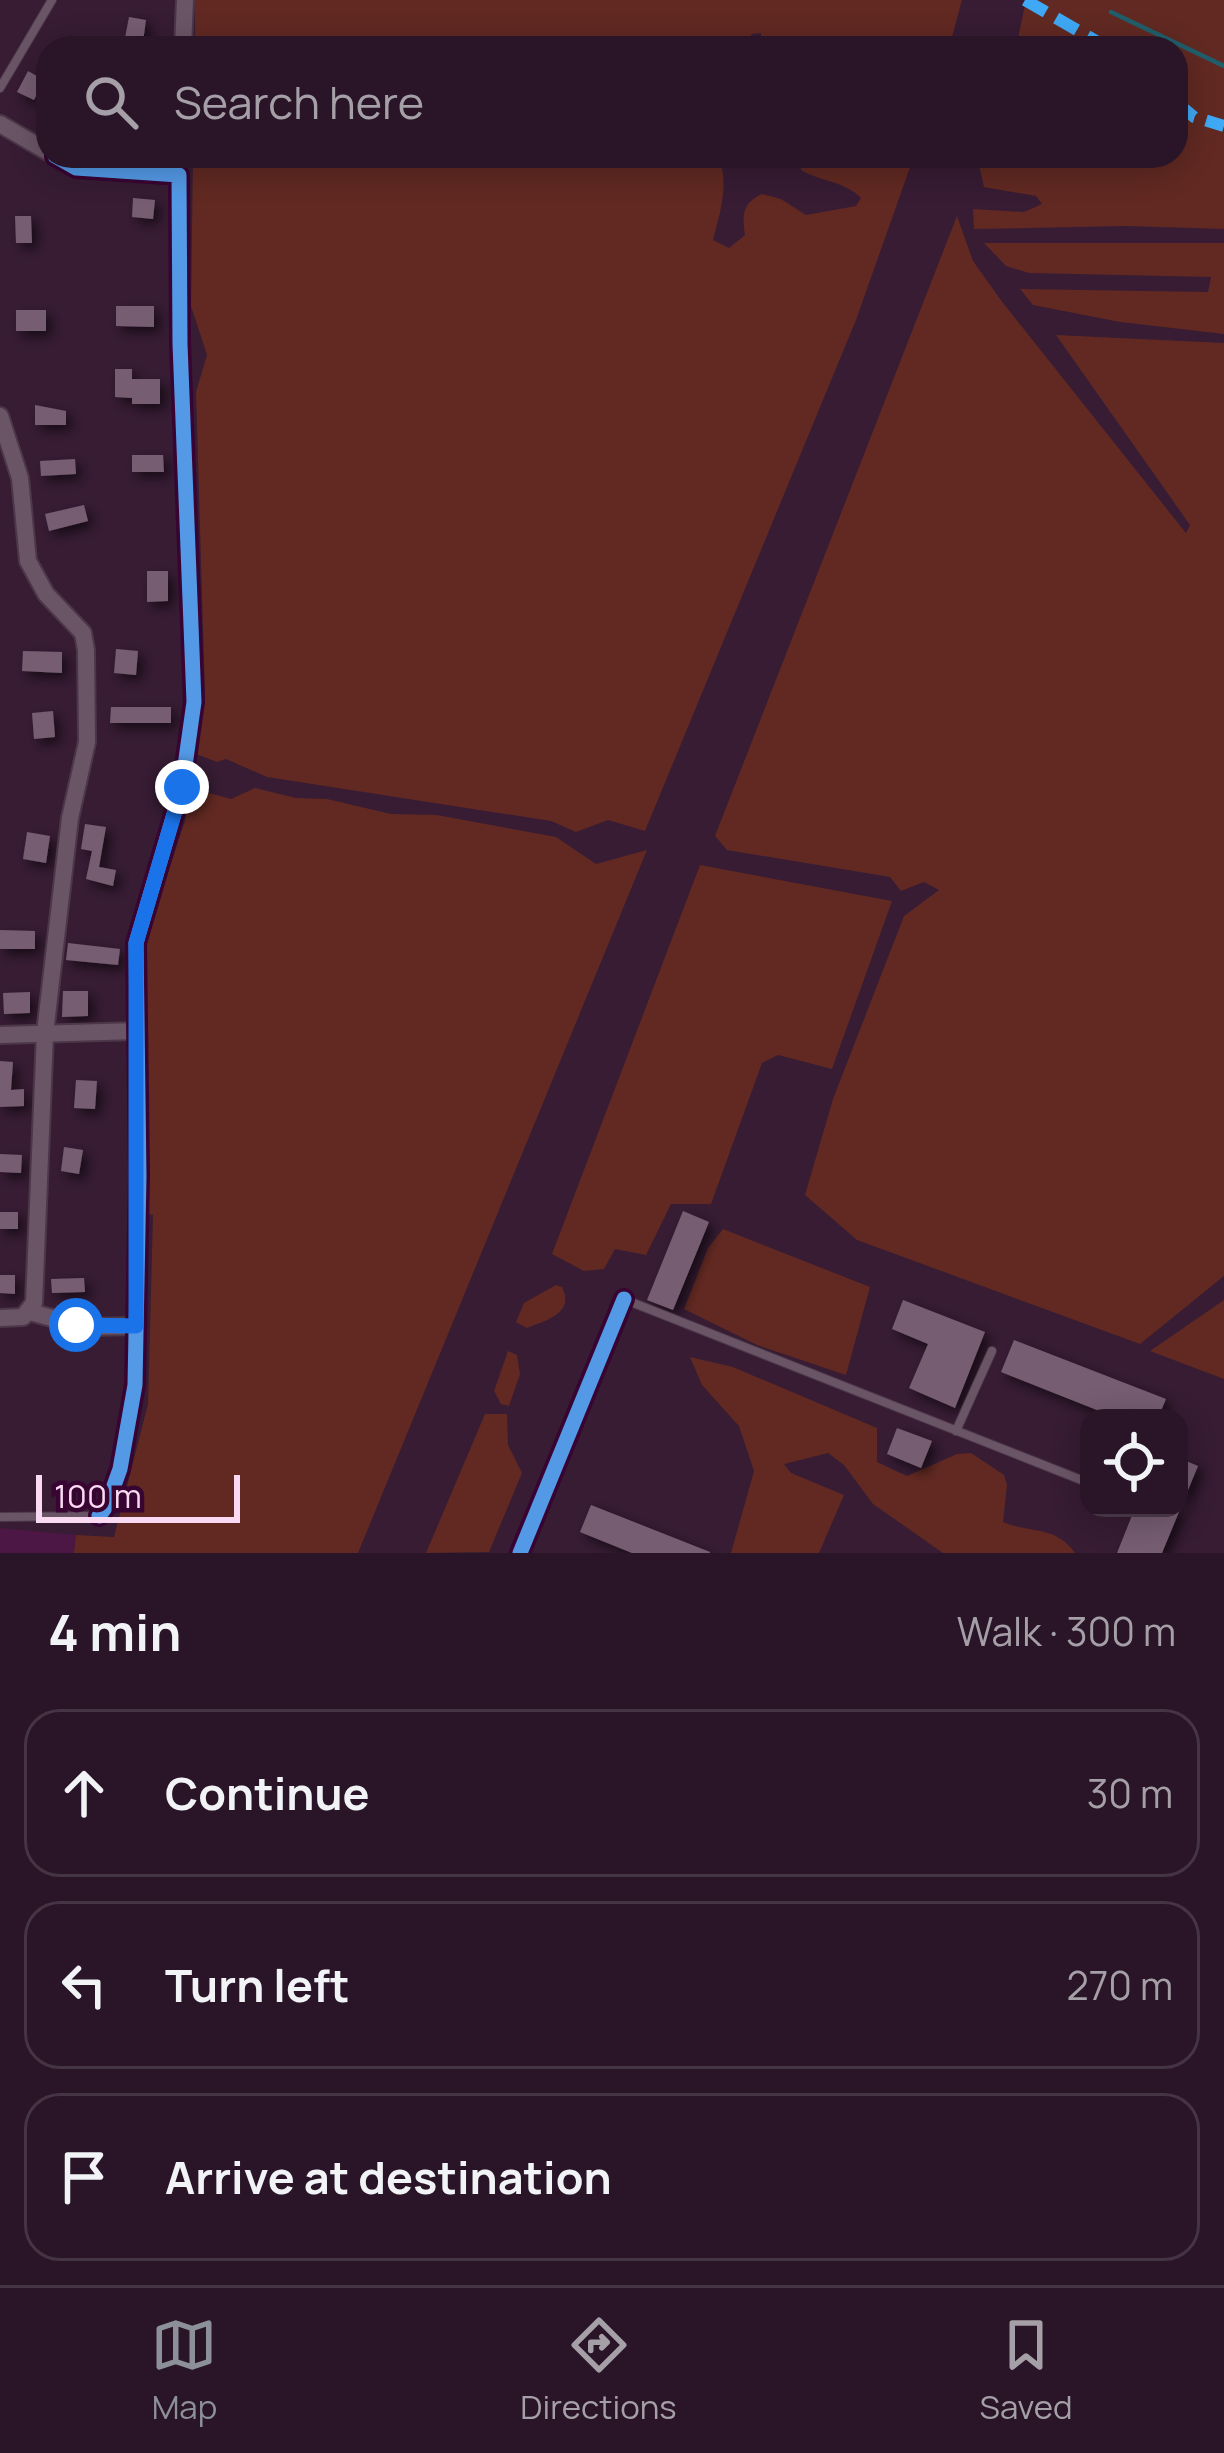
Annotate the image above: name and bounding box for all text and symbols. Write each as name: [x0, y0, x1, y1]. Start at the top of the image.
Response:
search box: [36, 36, 1188, 168]
icon: search: [78, 69, 144, 135]
text: Search here: [174, 71, 424, 133]
route end: [155, 760, 209, 814]
route start: [49, 1298, 103, 1352]
map controls: [1080, 1409, 1188, 1517]
button: locate: [1080, 1409, 1188, 1517]
scale bar: [36, 1469, 240, 1522]
text: 100 m: [54, 1473, 142, 1518]
text: 4 min: [48, 1597, 181, 1666]
text: Walk · 300 m: [957, 1604, 1176, 1658]
icon: ahead: [51, 1760, 117, 1826]
text: Continue: [165, 1762, 370, 1824]
text: 30 m: [1087, 1766, 1173, 1820]
icon: left: [51, 1952, 117, 2018]
text: Turn left: [165, 1954, 350, 2016]
text: 270 m: [1067, 1958, 1173, 2012]
icon: arrive: [51, 2144, 117, 2210]
text: Arrive at destination: [165, 2146, 612, 2208]
tab: Map: [151, 2312, 217, 2429]
tab: Directions: [520, 2312, 677, 2429]
tab: Saved: [980, 2312, 1073, 2429]

